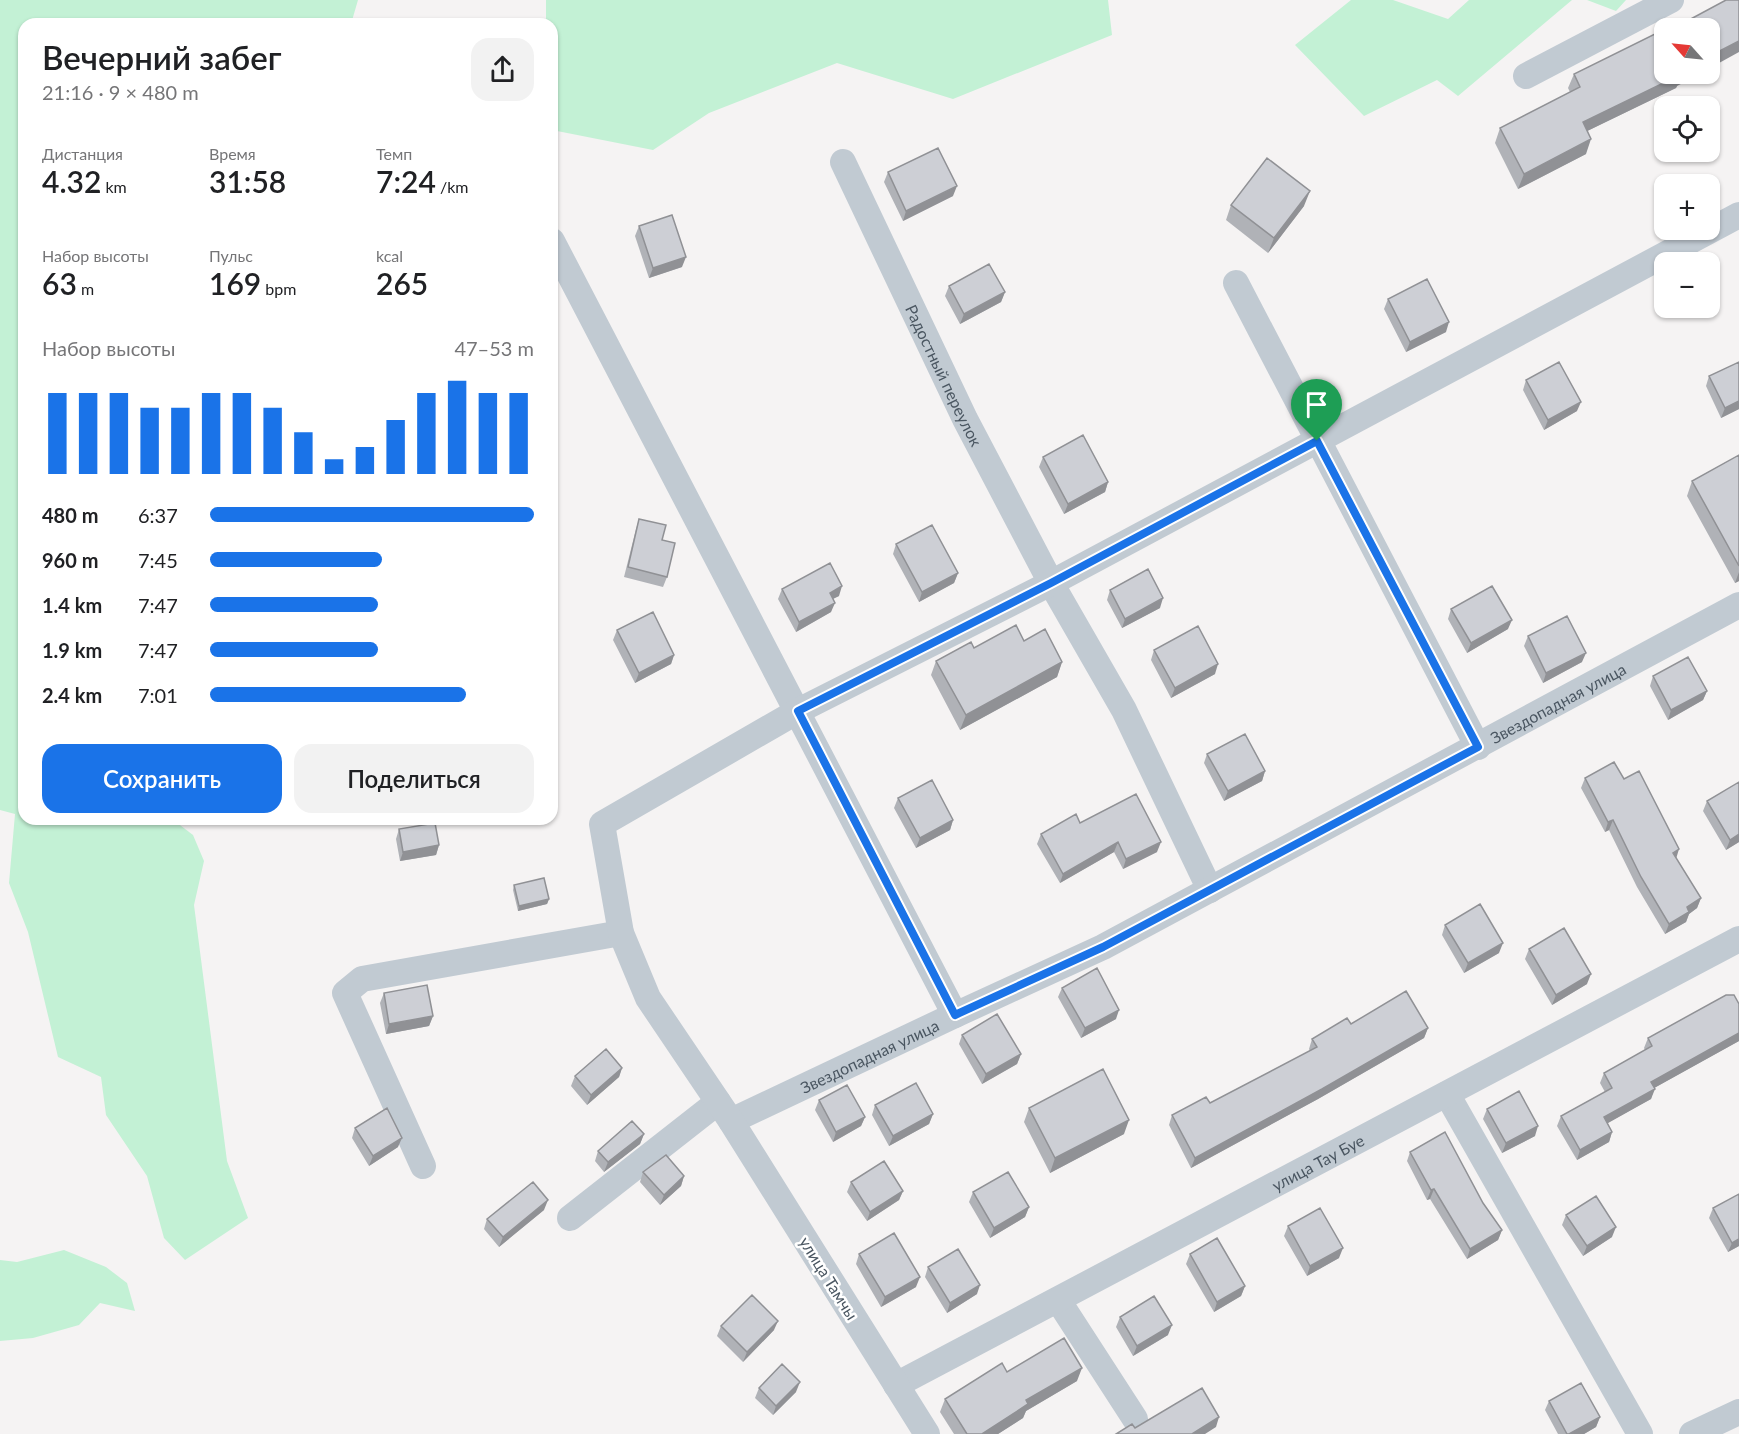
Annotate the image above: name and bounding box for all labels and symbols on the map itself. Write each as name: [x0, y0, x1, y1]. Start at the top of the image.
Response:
north arrow: [1654, 18, 1720, 84]
street label: Радостный переулок: [902, 301, 987, 450]
pin: [1291, 379, 1342, 441]
street label: Звездопадная улица: [1487, 658, 1629, 747]
street label: Звездопадная улица: [797, 1015, 942, 1096]
street label: улица Тау Буе: [1268, 1130, 1367, 1194]
street label: улица Тамчы: [796, 1233, 862, 1323]

